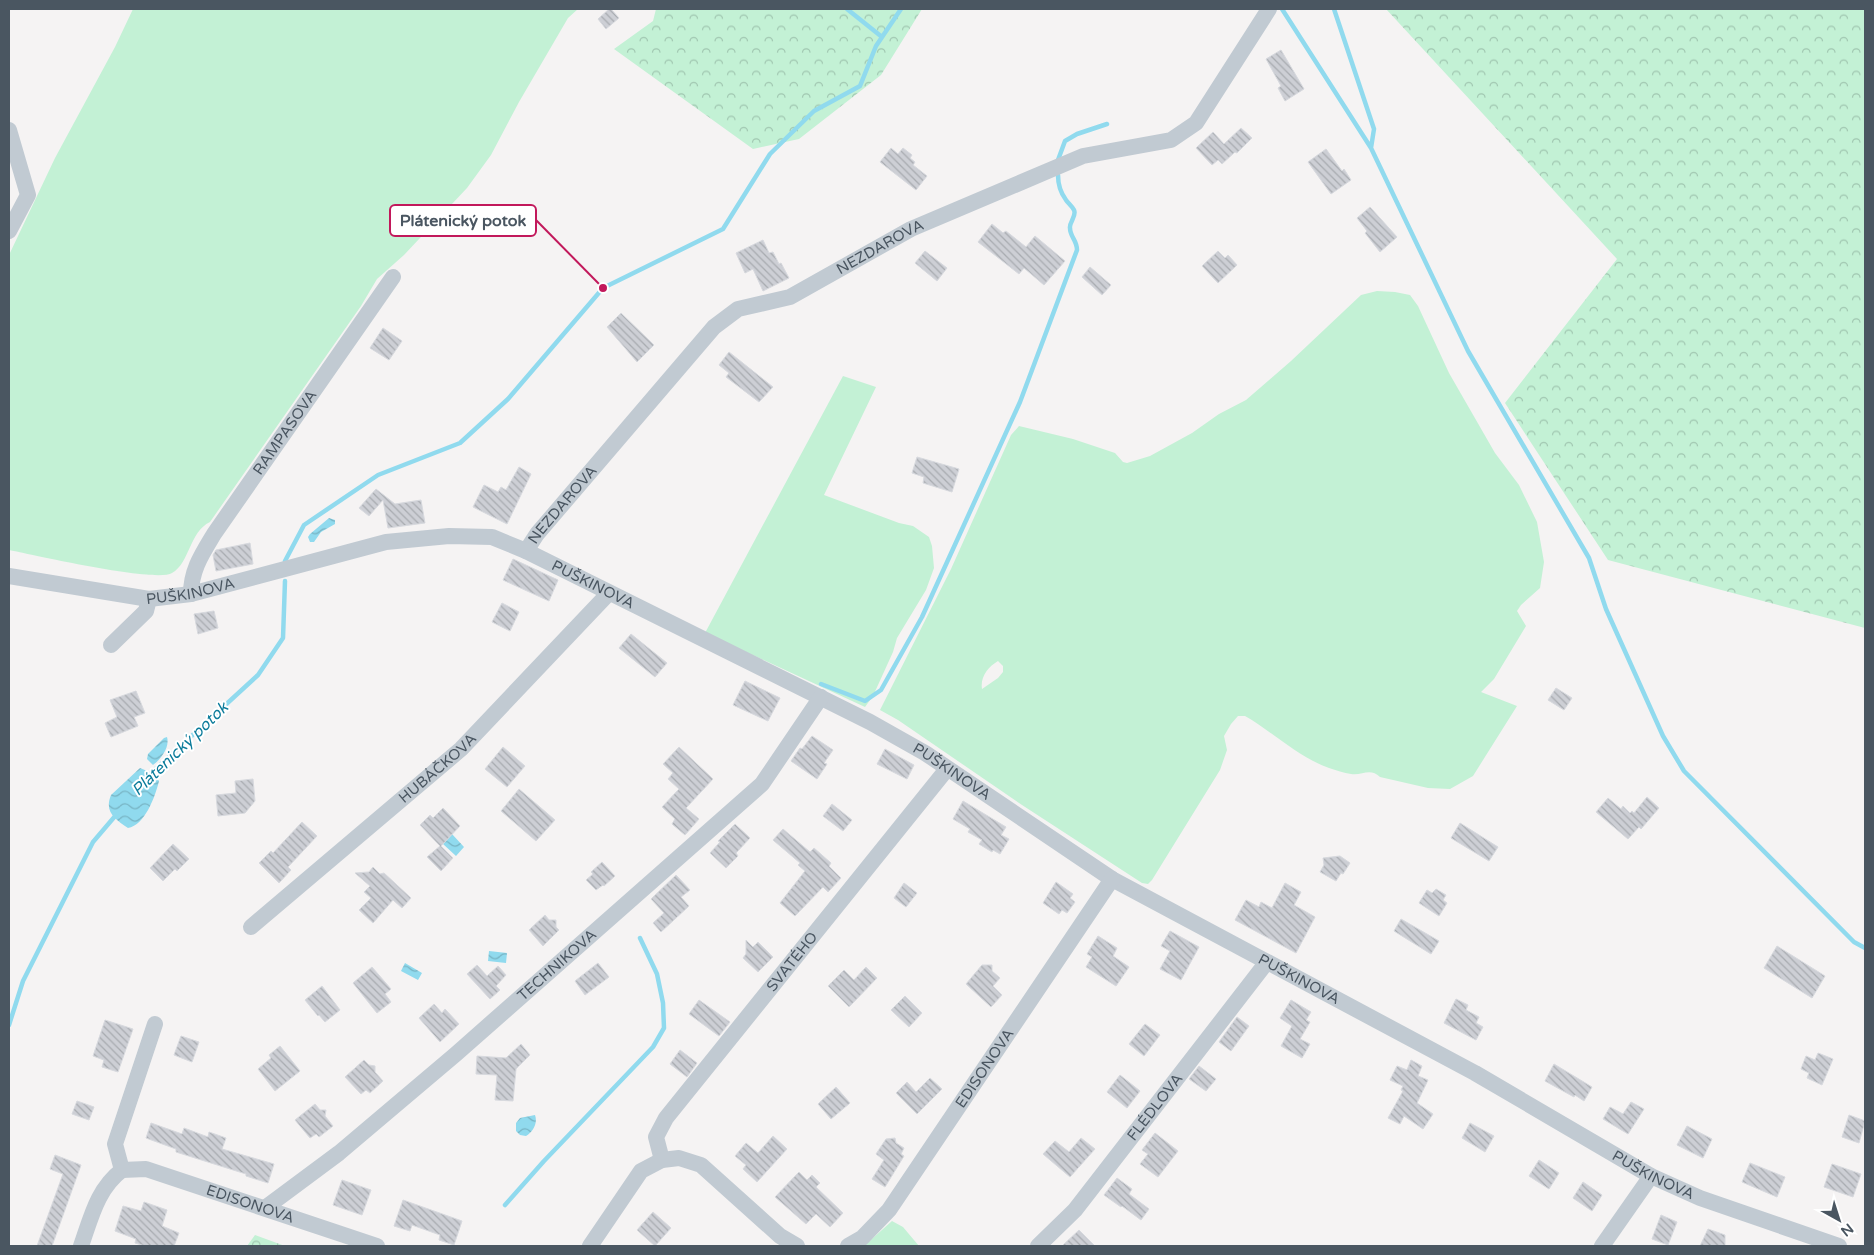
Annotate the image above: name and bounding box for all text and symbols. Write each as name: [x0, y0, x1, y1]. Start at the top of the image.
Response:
callout: Plátenický potok: [390, 205, 536, 236]
text: Plátenický potok: [400, 211, 526, 231]
street label: NEZDAROVA: [833, 216, 926, 278]
street label: RAMPASOVA: [249, 387, 321, 478]
street label: NEZDAROVA: [524, 462, 601, 547]
street label: PUŠKINOVA: [549, 556, 637, 612]
street label: PUŠKINOVA: [145, 574, 237, 608]
water label: Plátenický potok: [128, 697, 233, 800]
street label: HUBÁČKOVA: [395, 730, 480, 807]
street label: PUŠKINOVA: [910, 739, 994, 804]
street label: TECHNIKOVA: [514, 925, 600, 1005]
street label: SVATÉHO: [762, 928, 821, 995]
street label: PUŠKINOVA: [1255, 950, 1343, 1008]
street label: EDISONOVA: [951, 1025, 1018, 1111]
street label: FLÉDLOVA: [1123, 1070, 1186, 1144]
street label: PUŠKINOVA: [1609, 1146, 1697, 1203]
street label: EDISONOVA: [204, 1181, 297, 1227]
north arrow: [1814, 1195, 1864, 1245]
text: N: [1837, 1220, 1857, 1240]

